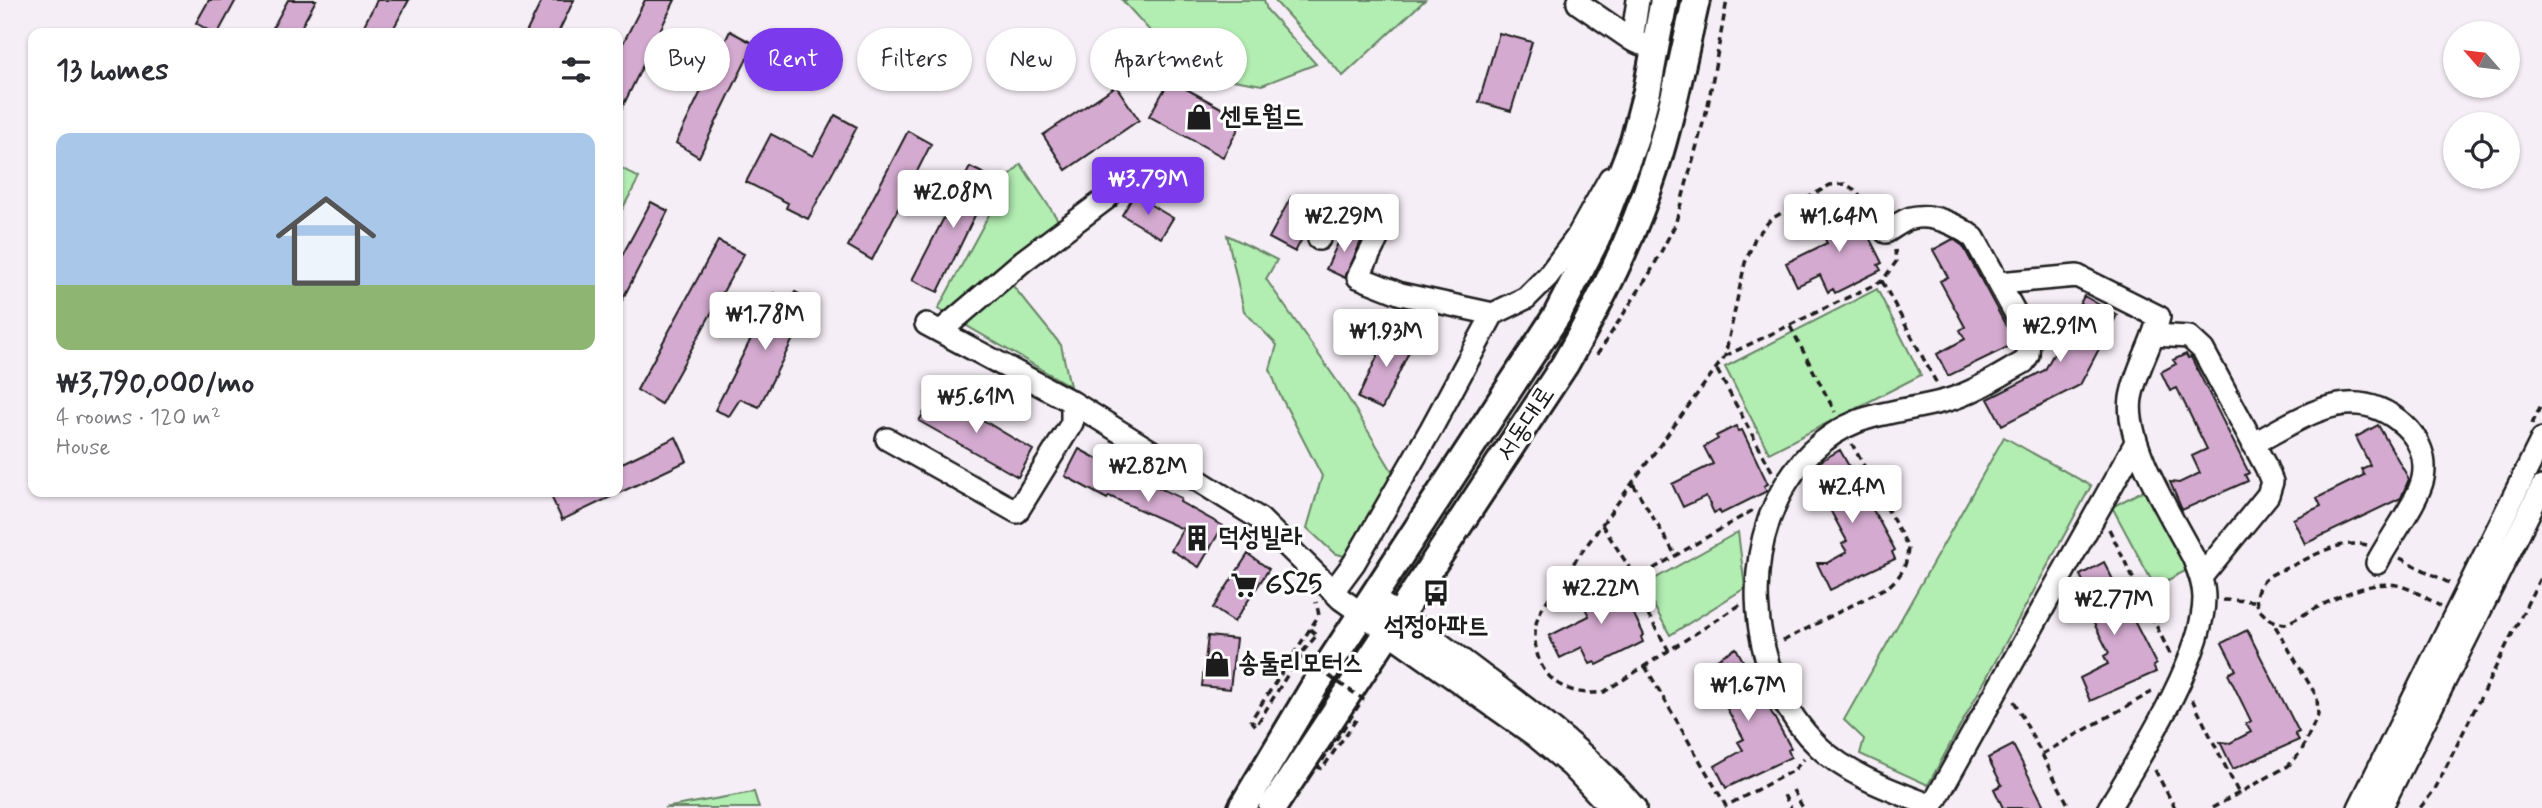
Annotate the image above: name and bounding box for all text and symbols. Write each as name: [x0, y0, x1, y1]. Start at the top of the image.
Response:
north arrow: [2443, 21, 2520, 98]
map controls: [2443, 21, 2520, 189]
chip: Buy: [644, 28, 730, 91]
chip: Rent: [744, 28, 843, 91]
chip: Filters: [857, 28, 972, 91]
chip: New: [986, 28, 1076, 91]
chip: Apartment: [1090, 28, 1247, 91]
text: 13 homes: [56, 51, 169, 90]
icon: filters: [557, 51, 595, 89]
place label: 센토월드: [1219, 100, 1304, 134]
shop icon: 센토월드: [1184, 102, 1214, 132]
button: locate: [2443, 112, 2520, 189]
pin: ₩3.79M: [1091, 158, 1205, 217]
text: ₩3.79M: [1108, 165, 1188, 195]
pin: ₩2.08M: [896, 170, 1010, 230]
icon: home: [263, 178, 389, 304]
text: ₩2.08M: [914, 178, 992, 208]
pin: ₩2.29M: [1287, 194, 1401, 254]
pin: ₩1.64M: [1782, 194, 1896, 254]
text: ₩2.29M: [1305, 202, 1383, 232]
text: ₩1.64M: [1800, 202, 1878, 232]
pin: ₩1.78M: [708, 292, 822, 352]
text: ₩1.78M: [726, 300, 804, 330]
pin: ₩2.91M: [2003, 304, 2117, 364]
pin: ₩1.93M: [1329, 310, 1443, 369]
text: ₩2.91M: [2023, 312, 2097, 342]
text: ₩1.93M: [1349, 317, 1423, 347]
text: ₩3,790,000/mo: [56, 364, 254, 403]
pin: ₩5.61M: [919, 376, 1033, 435]
street label: 서동대로: [1489, 380, 1563, 468]
text: ₩5.61M: [937, 383, 1015, 413]
text: 4 rooms · 120 m²: [56, 403, 221, 433]
text: House: [56, 433, 110, 463]
pin: ₩2.82M: [1091, 444, 1205, 504]
text: ₩2.82M: [1109, 452, 1187, 482]
pin: ₩2.4M: [1803, 466, 1901, 525]
text: ₩2.4M: [1819, 473, 1885, 503]
place label: 덕성빌라: [1218, 521, 1303, 555]
building icon: 덕성빌라: [1182, 523, 1212, 553]
pin: ₩2.22M: [1544, 566, 1658, 626]
place label: GS25: [1265, 568, 1322, 602]
supermarket icon: GS25: [1229, 570, 1259, 600]
text: ₩2.22M: [1563, 574, 1639, 604]
bus stop icon: 석정아파트: [1421, 578, 1451, 608]
pin: ₩2.77M: [2057, 578, 2171, 637]
text: ₩2.77M: [2075, 585, 2153, 615]
place label: 석정아파트: [1384, 610, 1488, 644]
place label: 송둘리모터스: [1238, 647, 1364, 681]
shop icon: 송둘리모터스: [1202, 649, 1232, 679]
pin: ₩1.67M: [1691, 664, 1805, 723]
text: ₩1.67M: [1710, 671, 1786, 701]

